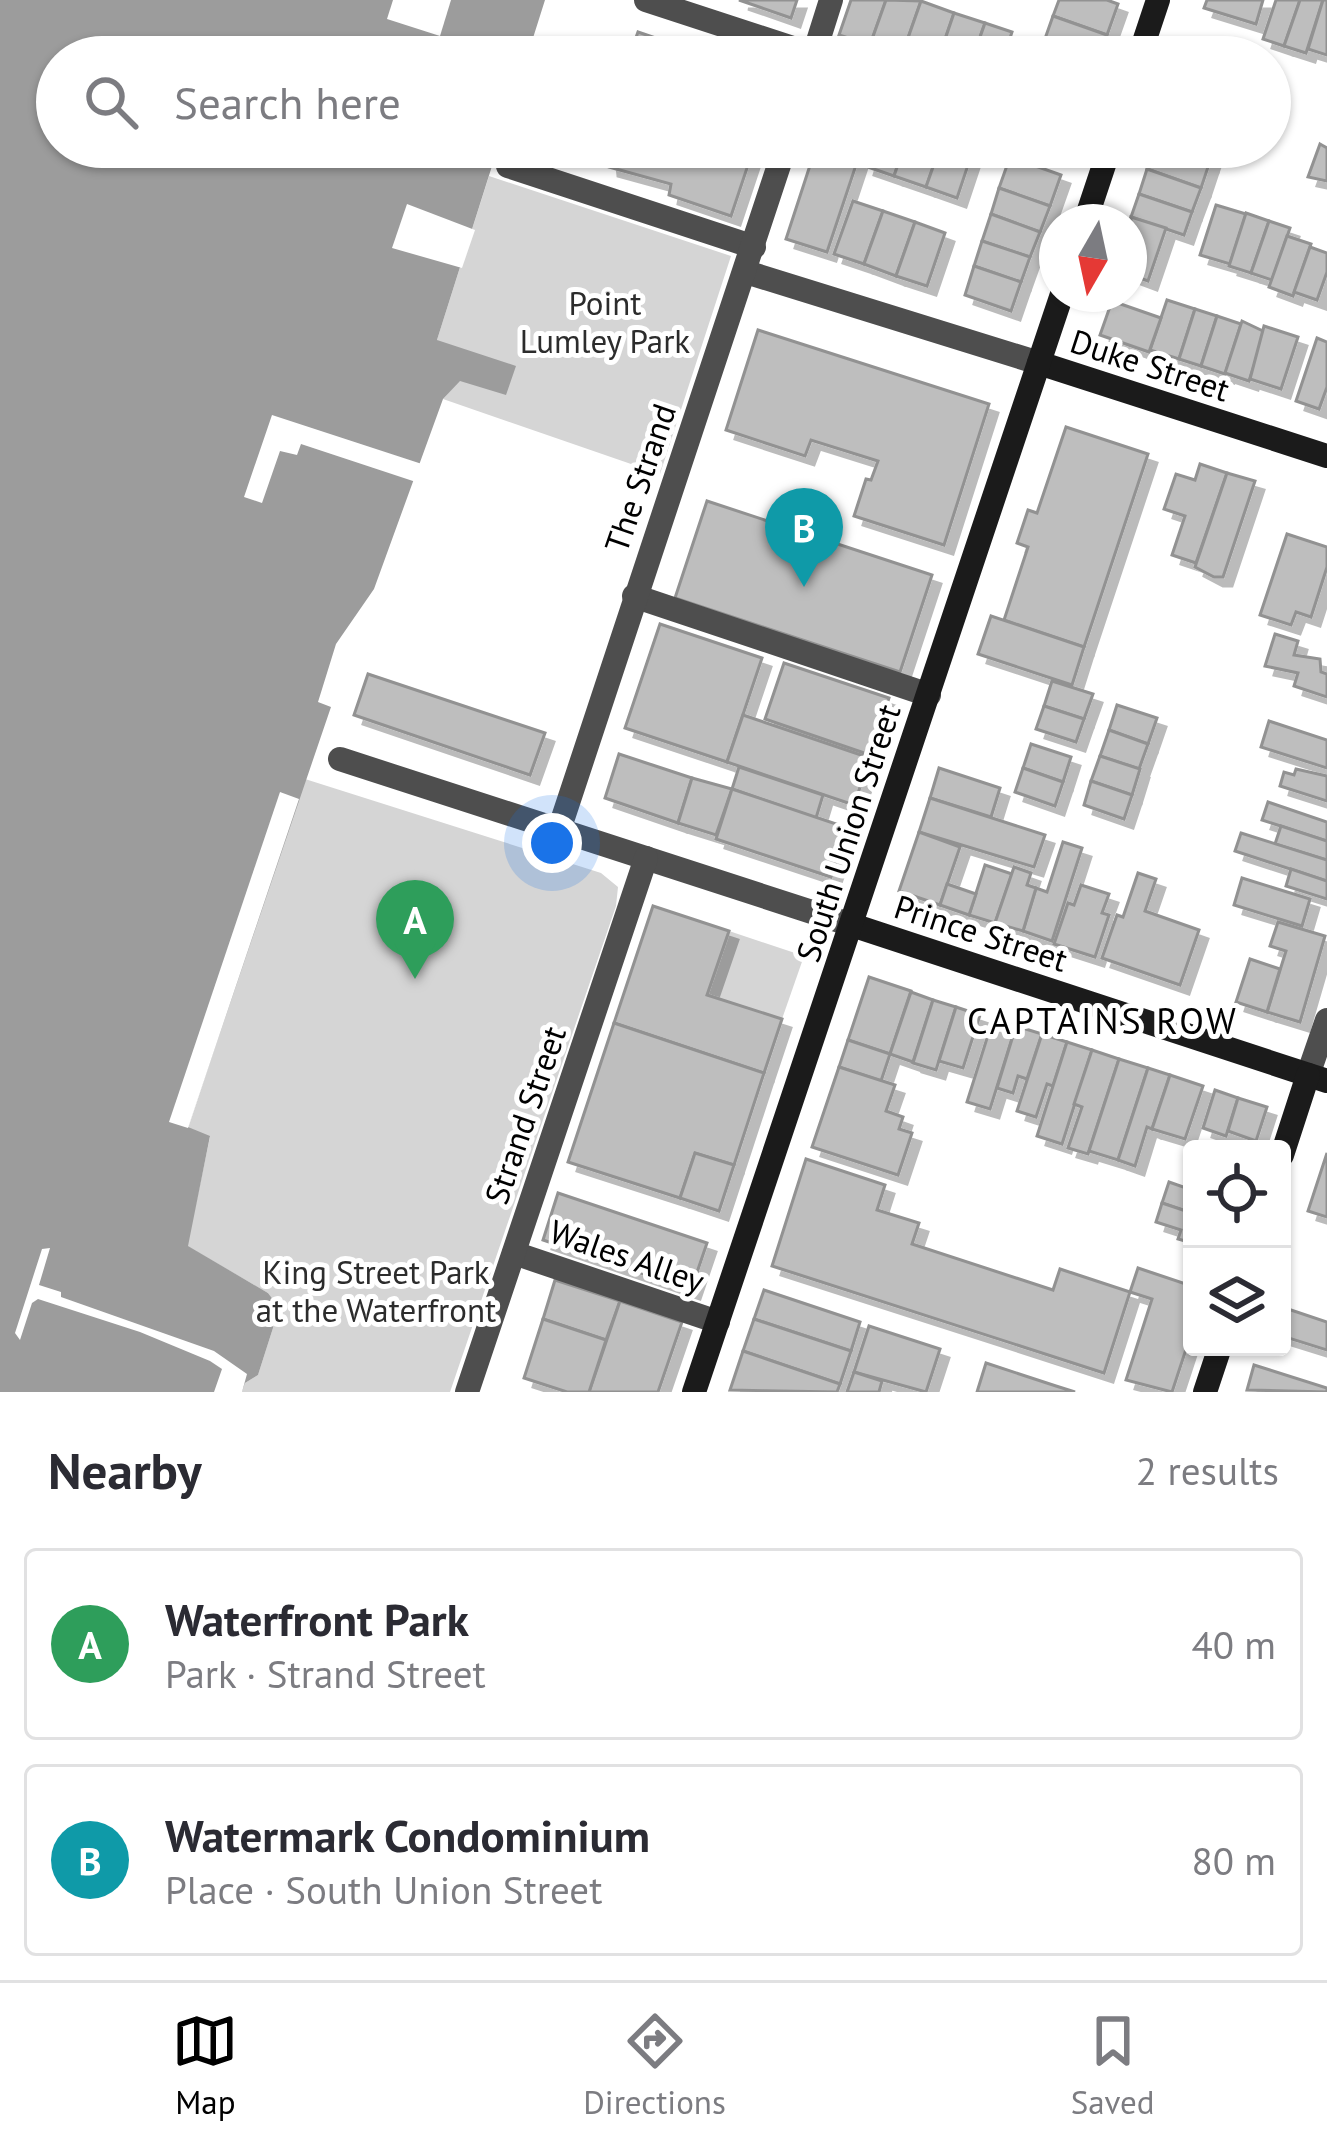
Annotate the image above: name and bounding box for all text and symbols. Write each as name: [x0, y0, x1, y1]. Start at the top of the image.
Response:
search box: [36, 36, 1291, 168]
icon: search: [78, 69, 144, 135]
text: Search here: [174, 73, 401, 131]
north arrow: [1039, 204, 1147, 312]
park label: Point Lumley Park: [520, 281, 690, 362]
street label: Duke Street: [1065, 319, 1235, 410]
street label: The Strand: [594, 398, 685, 558]
pin: B: [765, 488, 843, 587]
street label: South Union Street: [786, 699, 909, 967]
your location: [522, 813, 582, 873]
pin: A: [376, 880, 454, 979]
street label: Prince Street: [889, 884, 1073, 981]
district label: CAPTAINS ROW: [967, 997, 1239, 1044]
street label: Strand Street: [474, 1020, 575, 1209]
map controls: [1183, 1140, 1291, 1356]
button: locate: [1183, 1140, 1291, 1248]
street label: Wales Alley: [544, 1209, 711, 1302]
button: layers: [1183, 1248, 1291, 1356]
park label: King Street Park at the Waterfront: [256, 1250, 496, 1331]
text: Nearby: [48, 1437, 202, 1503]
text: 2 results: [1136, 1445, 1279, 1496]
text: Waterfront Park: [165, 1590, 469, 1648]
text: A: [78, 1619, 102, 1670]
text: 40 m: [1191, 1619, 1276, 1670]
text: Park · Strand Street: [165, 1648, 486, 1699]
text: Watermark Condominium: [165, 1806, 650, 1864]
text: B: [78, 1835, 102, 1886]
text: 80 m: [1191, 1835, 1276, 1886]
text: Place · South Union Street: [165, 1864, 602, 1915]
tab: Map: [172, 2008, 238, 2123]
tab: Directions: [583, 2008, 726, 2123]
tab: Saved: [1071, 2008, 1155, 2123]

